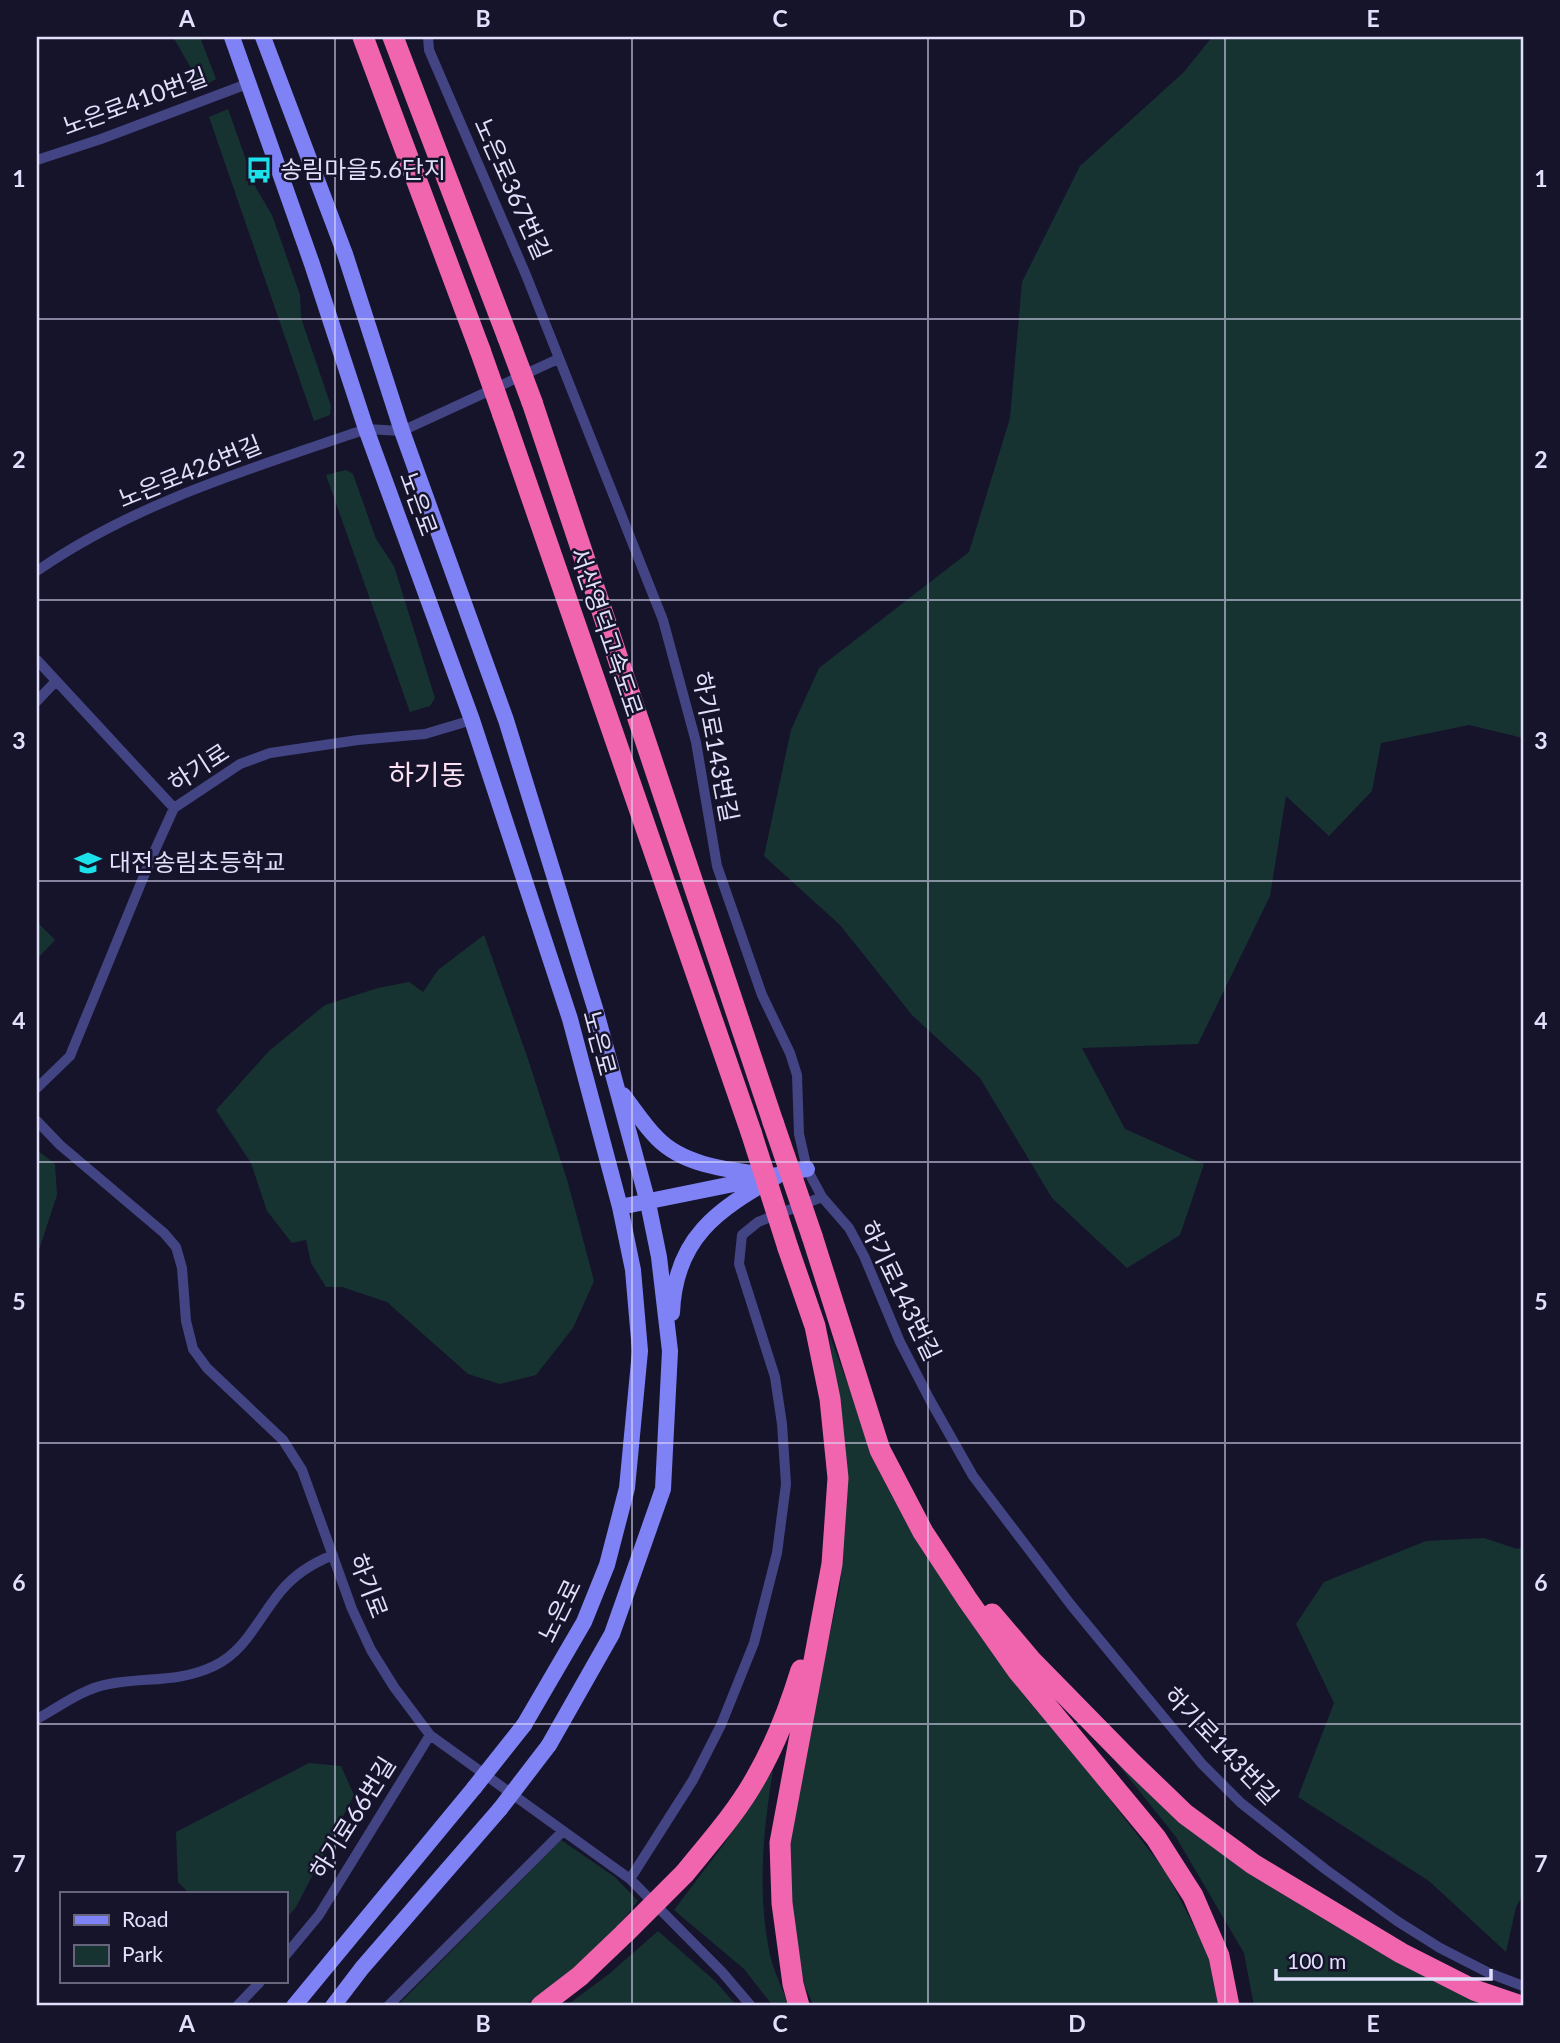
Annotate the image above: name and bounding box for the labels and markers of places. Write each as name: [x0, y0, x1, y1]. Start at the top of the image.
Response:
place label: 송림마을5.6단지: [280, 154, 446, 183]
bus stop icon: 송림마을5.6단지: [244, 155, 274, 185]
place label: 대전송림초등학교: [109, 847, 286, 876]
school or university icon: 대전송림초등학교: [73, 848, 103, 878]

